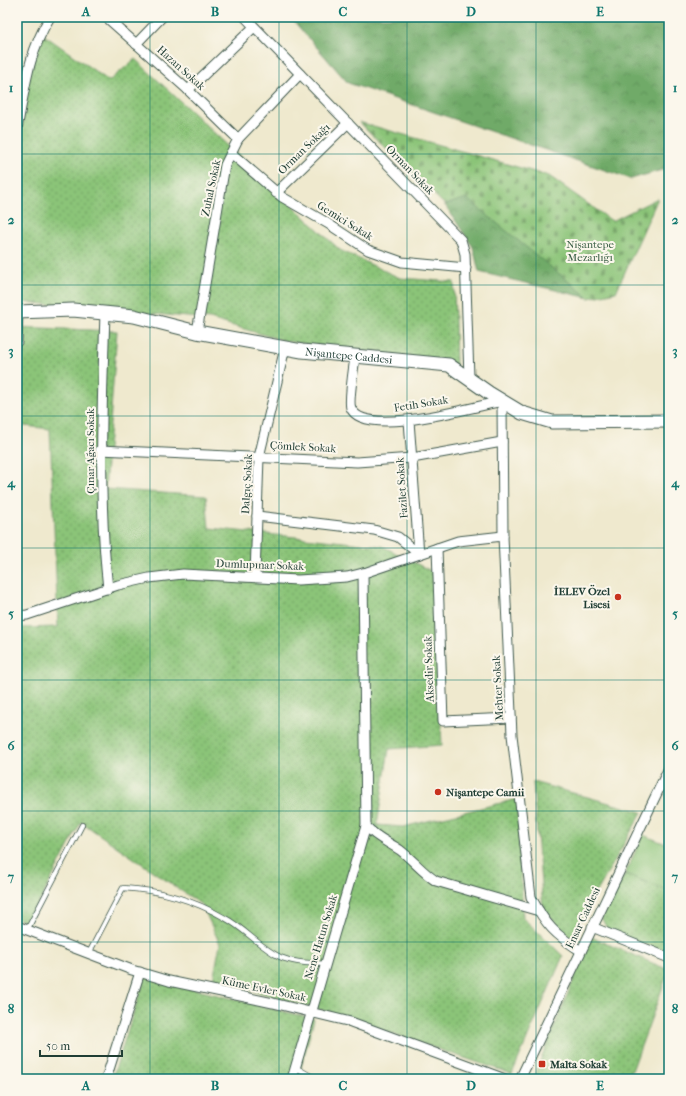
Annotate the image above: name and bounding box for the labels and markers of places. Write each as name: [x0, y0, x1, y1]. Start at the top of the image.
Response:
place label: İELEV Özel Lisesi: [554, 584, 611, 611]
marker: İELEV Özel Lisesi: [613, 592, 623, 602]
place label: Nişantepe Camii: [446, 786, 525, 799]
marker: Nişantepe Camii: [433, 787, 443, 797]
place label: Malta Sokak: [549, 1058, 607, 1071]
marker: Malta Sokak: [537, 1059, 547, 1069]

